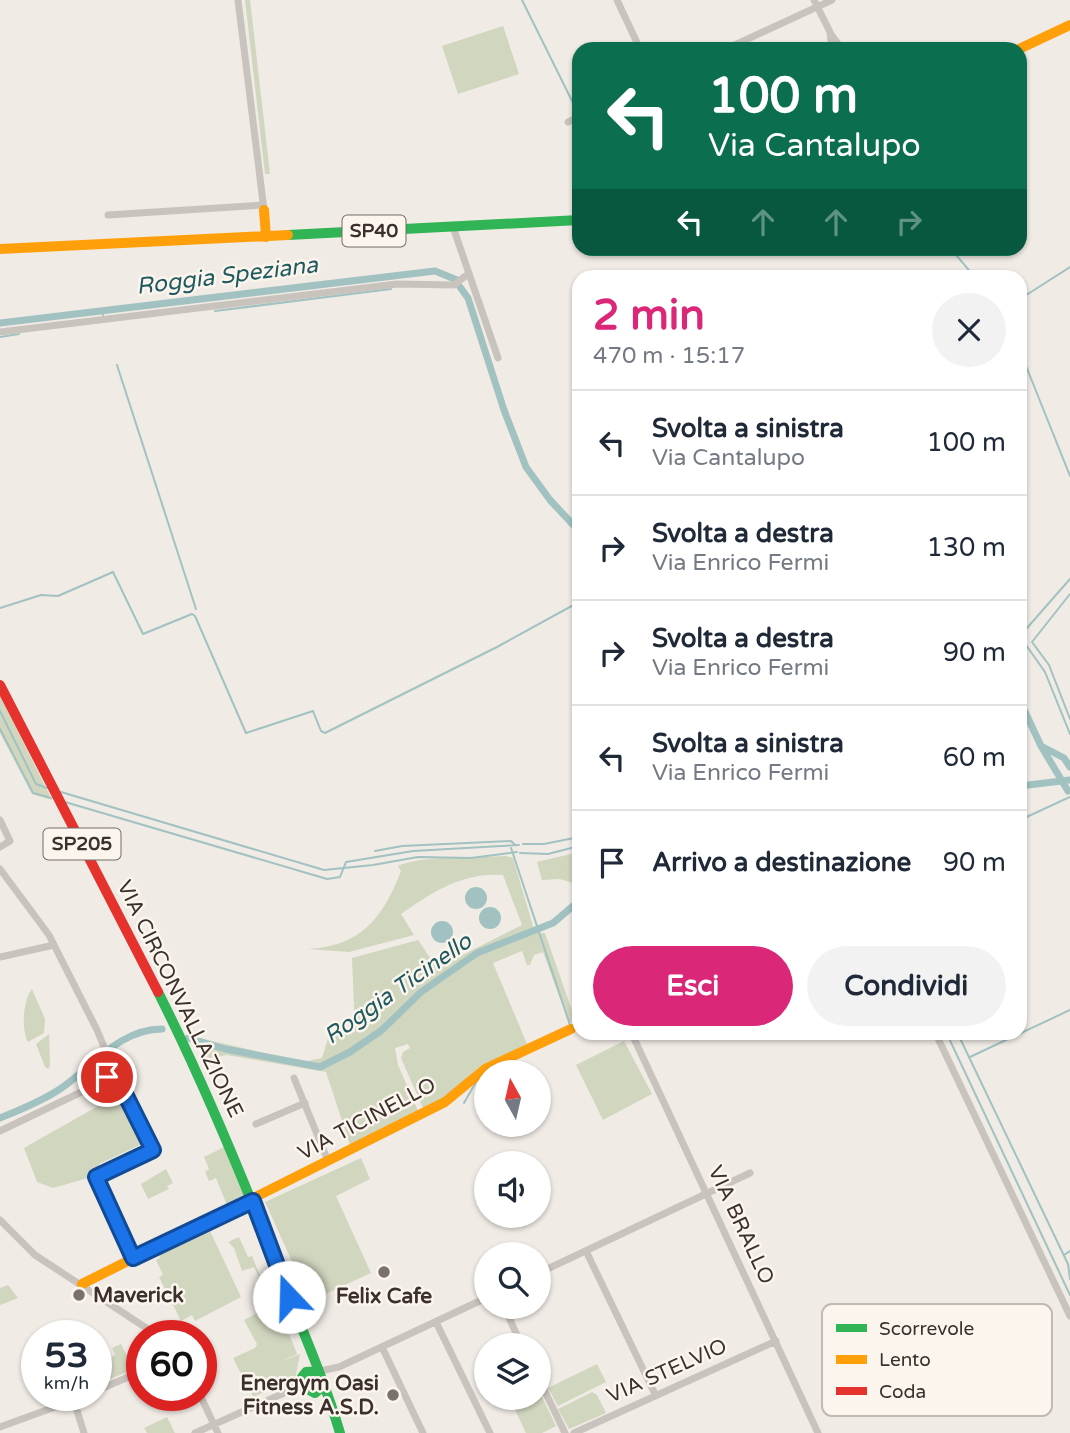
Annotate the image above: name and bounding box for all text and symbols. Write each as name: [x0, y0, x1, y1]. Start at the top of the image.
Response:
text: 100 m: [708, 67, 858, 126]
icon: left: [593, 70, 684, 161]
text: Via Cantalupo: [708, 127, 921, 165]
icon: left: [671, 203, 709, 241]
icon: ahead: [744, 203, 782, 241]
icon: ahead: [817, 203, 855, 241]
icon: right: [890, 203, 928, 241]
road number: SP40: [342, 216, 406, 246]
water label: Roggia Speziana: [135, 251, 320, 301]
text: 2 min: [593, 290, 705, 341]
button: close: [932, 293, 1006, 367]
text: 470 m · 15:17: [593, 342, 745, 370]
text: Svolta a sinistra: [652, 413, 844, 444]
icon: left: [593, 424, 631, 462]
text: 100 m: [926, 427, 1006, 458]
text: Via Cantalupo: [652, 444, 805, 472]
text: Svolta a destra: [652, 518, 834, 549]
icon: right: [593, 529, 631, 567]
text: 130 m: [926, 532, 1006, 563]
text: Via Enrico Fermi: [652, 549, 829, 577]
text: Svolta a destra: [652, 623, 834, 654]
icon: right: [593, 634, 631, 672]
text: 90 m: [943, 637, 1006, 668]
text: Via Enrico Fermi: [652, 654, 829, 682]
text: Svolta a sinistra: [652, 728, 844, 759]
icon: left: [593, 739, 631, 777]
text: 60 m: [943, 742, 1006, 773]
text: Via Enrico Fermi: [652, 759, 829, 787]
road number: SP205: [43, 828, 120, 860]
icon: arrive: [593, 844, 631, 882]
text: Arrivo a destinazione: [652, 847, 911, 878]
text: 90 m: [943, 847, 1006, 878]
street label: VIA CIRCONVALLAZIONE: [112, 876, 248, 1122]
water label: Roggia Ticinello: [319, 927, 478, 1050]
button: Esci: [593, 946, 793, 1026]
button: Condividi: [807, 946, 1006, 1026]
pin: [77, 1047, 137, 1107]
icon: arrive: [88, 1058, 126, 1096]
north arrow: [474, 1060, 551, 1138]
map controls: [474, 1060, 551, 1410]
street label: VIA TICINELLO: [294, 1072, 440, 1166]
button: sound: [474, 1151, 551, 1228]
street label: VIA BRALLO: [703, 1162, 779, 1288]
button: search: [474, 1242, 551, 1319]
position arrow: [252, 1260, 326, 1334]
marker: Felix Cafe: [376, 1264, 392, 1280]
place label: Maverick: [93, 1283, 184, 1308]
place label: Felix Cafe: [336, 1284, 432, 1309]
marker: Maverick: [71, 1287, 87, 1303]
legend: [822, 1304, 1052, 1416]
text: Scorrevole: [879, 1318, 974, 1340]
speed limit sign: 60: [126, 1320, 217, 1411]
button: layers: [474, 1333, 551, 1410]
street label: VIA STELVIO: [603, 1333, 731, 1409]
text: 53: [45, 1335, 88, 1377]
text: Lento: [879, 1349, 931, 1371]
place label: Energym Oasi Fitness A.S.D.: [240, 1371, 379, 1420]
text: km/h: [44, 1372, 89, 1394]
text: Coda: [879, 1381, 926, 1403]
marker: Energym Oasi Fitness A.S.D.: [385, 1387, 401, 1403]

